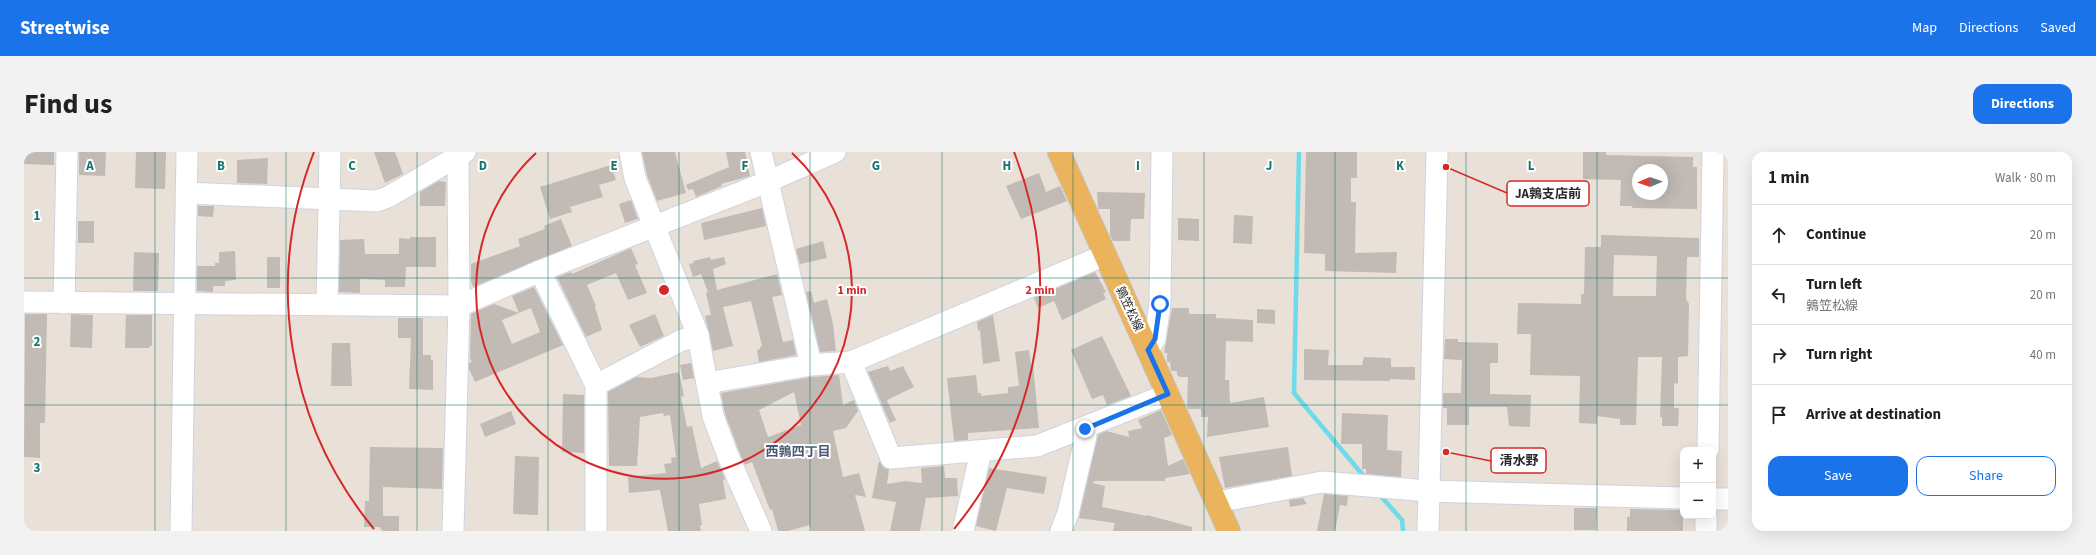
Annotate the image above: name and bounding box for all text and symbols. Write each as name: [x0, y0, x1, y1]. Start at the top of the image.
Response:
text: Streetwise: [20, 15, 110, 42]
text: Map: [1912, 18, 1937, 38]
text: Directions: [1959, 18, 2018, 38]
text: Saved: [2040, 18, 2076, 38]
text: Find us: [24, 84, 112, 124]
button: Directions: [1973, 84, 2072, 124]
text: A: [85, 157, 94, 175]
text: B: [217, 157, 225, 175]
text: C: [348, 157, 356, 175]
text: D: [479, 157, 487, 175]
text: E: [610, 157, 618, 175]
text: F: [742, 157, 749, 175]
text: G: [872, 157, 880, 175]
text: H: [1003, 157, 1011, 175]
text: I: [1136, 157, 1140, 175]
text: J: [1266, 157, 1272, 175]
text: K: [1396, 157, 1405, 175]
text: L: [1528, 157, 1535, 175]
north arrow: [1632, 164, 1668, 200]
text: 1 min: [1768, 166, 1809, 190]
text: Walk · 80 m: [1995, 169, 2056, 187]
callout: JA鶉支店前: [1507, 181, 1589, 206]
text: JA鶉支店前: [1515, 185, 1581, 203]
text: 1: [34, 207, 41, 225]
icon: ahead: [1768, 224, 1790, 246]
text: Continue: [1806, 224, 1866, 245]
text: 20 m: [2030, 226, 2056, 244]
text: Turn left: [1806, 274, 1862, 295]
text: 1 min: [837, 282, 867, 299]
text: 2 min: [1025, 282, 1055, 299]
centre of rings: [657, 283, 671, 297]
street label: 鶉笠松線: [1111, 284, 1147, 334]
icon: left: [1768, 284, 1790, 306]
text: 20 m: [2030, 286, 2056, 304]
route start: [1151, 295, 1169, 313]
text: 鶉笠松線: [1806, 297, 1858, 315]
text: 2: [34, 333, 41, 351]
icon: right: [1768, 344, 1790, 366]
text: Turn right: [1806, 344, 1872, 365]
text: 40 m: [2030, 346, 2056, 364]
icon: arrive: [1768, 404, 1790, 426]
text: Arrive at destination: [1806, 404, 1941, 425]
route end: [1076, 420, 1094, 438]
district label: 西鶉四丁目: [765, 443, 831, 461]
map controls: [1680, 447, 1716, 519]
button: +: [1680, 447, 1716, 483]
callout: 清水野: [1491, 448, 1546, 473]
text: 清水野: [1499, 452, 1539, 470]
button: Save: [1768, 456, 1908, 496]
button: Share: [1916, 456, 2056, 496]
text: 3: [34, 459, 41, 477]
button: −: [1680, 483, 1716, 519]

